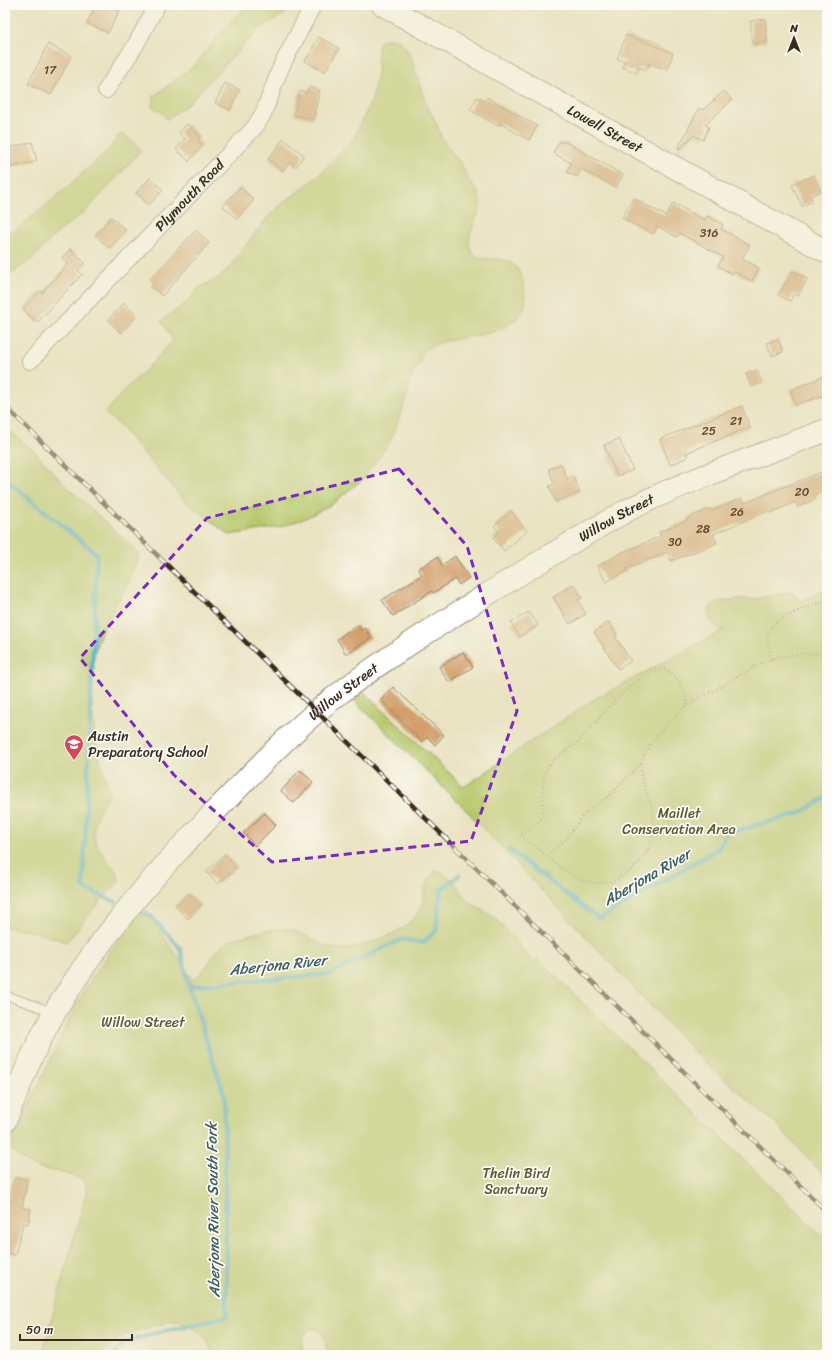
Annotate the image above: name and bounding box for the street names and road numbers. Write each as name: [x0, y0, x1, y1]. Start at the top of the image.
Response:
street label: Lowell Street: [562, 98, 648, 161]
street label: Plymouth Road: [149, 153, 232, 237]
street label: Willow Street: [574, 486, 660, 549]
street label: Willow Street: [302, 656, 385, 727]

